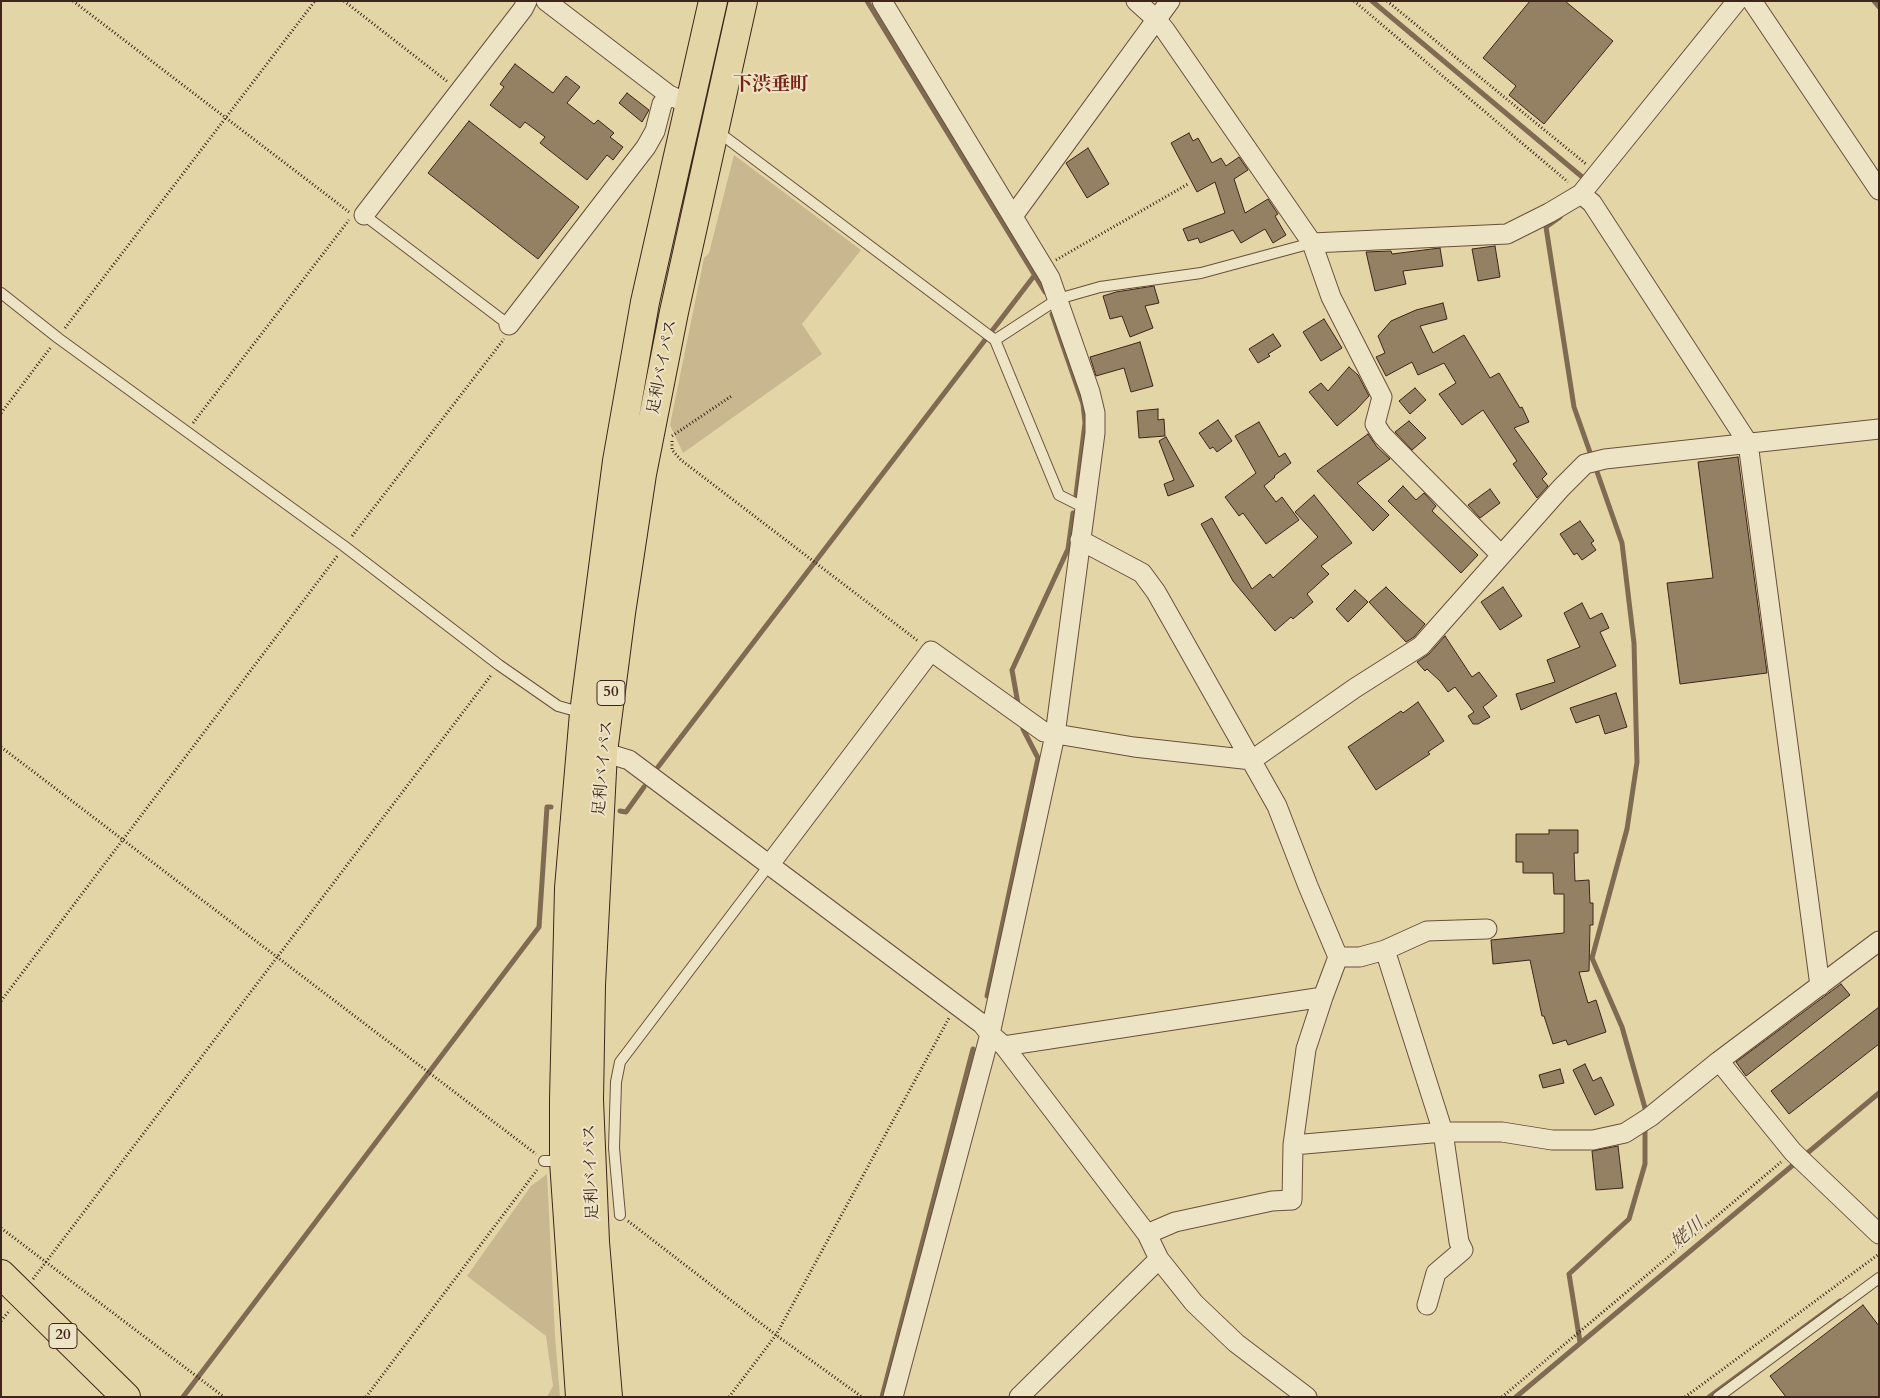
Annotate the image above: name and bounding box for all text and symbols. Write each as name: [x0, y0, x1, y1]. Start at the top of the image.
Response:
district label: 下渋垂町: [733, 75, 809, 97]
street label: 足利バイパス: [644, 318, 682, 416]
road number: 50: [597, 680, 625, 706]
street label: 足利バイパス: [590, 719, 618, 817]
street label: 足利バイパス: [581, 1124, 603, 1220]
water label: 姥川: [1667, 1214, 1709, 1254]
road number: 20: [49, 1324, 77, 1348]

